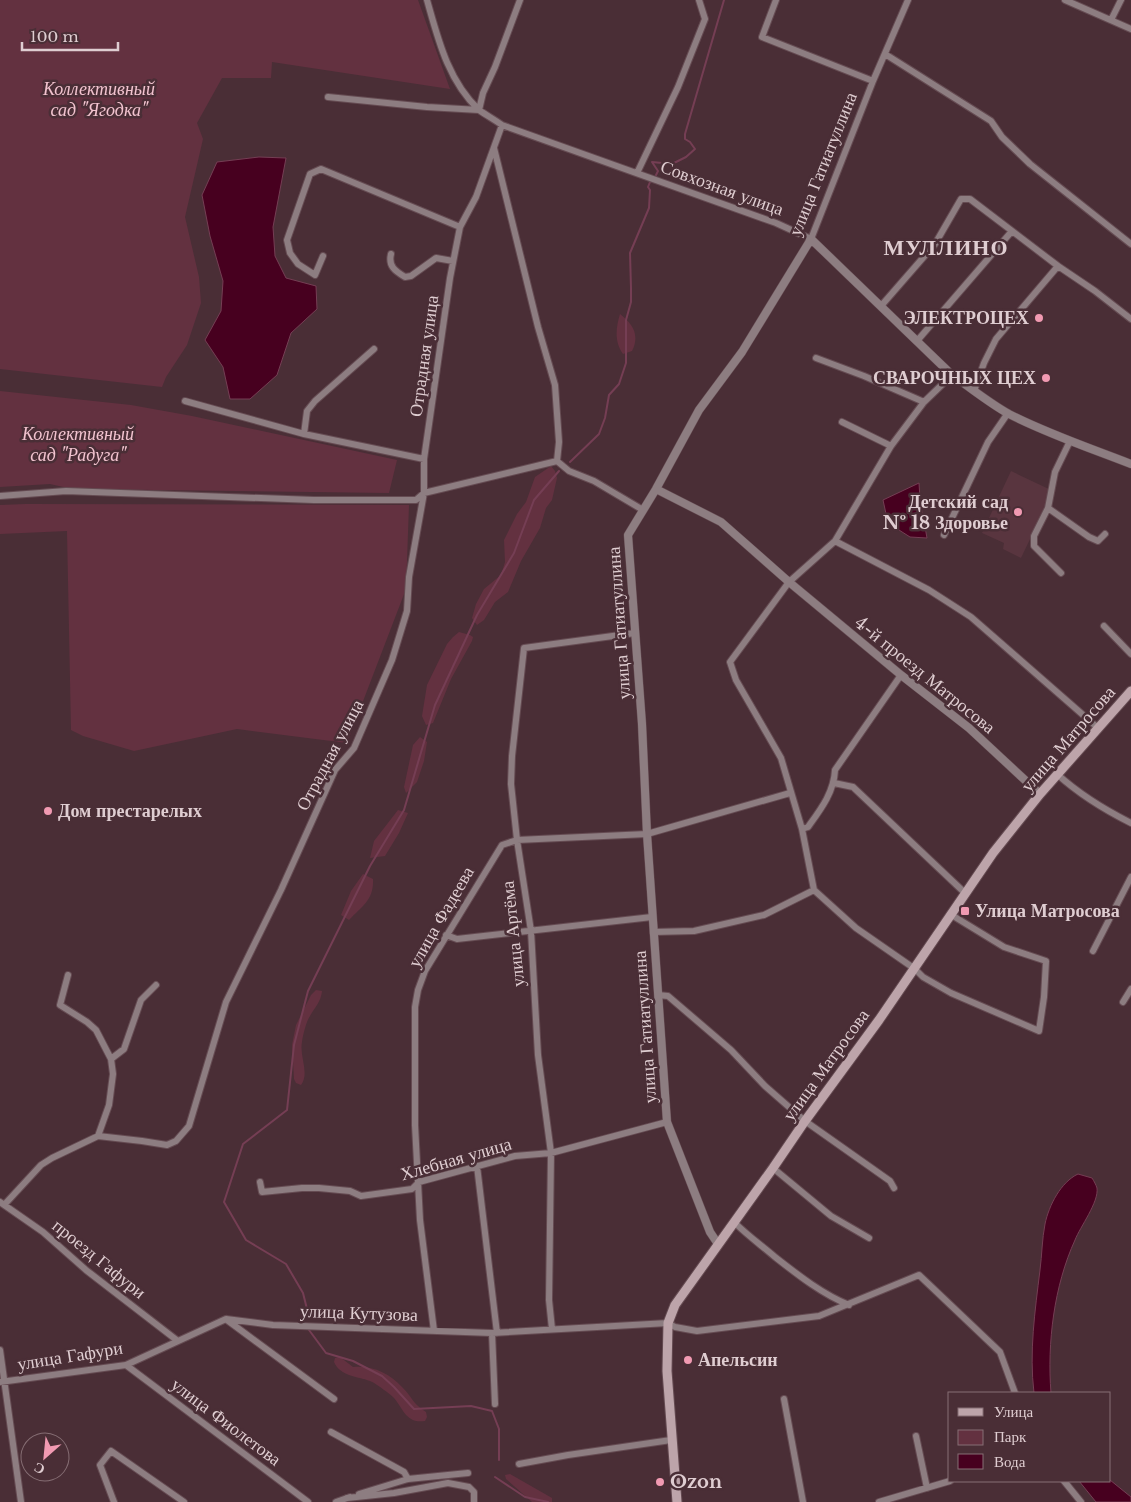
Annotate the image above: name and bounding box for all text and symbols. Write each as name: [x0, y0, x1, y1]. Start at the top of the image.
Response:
scale bar: [22, 20, 119, 52]
text: 100 m: [30, 27, 79, 46]
park label: Коллективный сад "Ягодка": [42, 78, 155, 121]
street label: улица Гатиатуллина: [784, 89, 862, 239]
street label: Совхозная улица: [657, 156, 787, 220]
district label: МУЛЛИНО: [883, 234, 1009, 261]
street label: Отрадная улица: [405, 294, 443, 418]
place label: ЭЛЕКТРОЦЕХ: [904, 307, 1029, 329]
marker: ЭЛЕКТРОЦЕХ: [1033, 312, 1045, 324]
place label: СВАРОЧНЫХ ЦЕХ: [873, 367, 1036, 389]
marker: СВАРОЧНЫХ ЦЕХ: [1040, 372, 1052, 384]
park label: Коллективный сад "Радуга": [21, 423, 134, 466]
place label: Детский сад № 18 Здоровье: [882, 491, 1008, 534]
marker: Детский сад № 18 Здоровье: [1012, 506, 1024, 518]
street label: улица Гатиатуллина: [603, 546, 635, 700]
street label: 4-й проезд Матросова: [850, 612, 1000, 738]
street label: улица Матросова: [1016, 682, 1120, 796]
street label: Отрадная улица: [291, 696, 369, 814]
place label: Дом престарелых: [58, 800, 202, 822]
marker: Дом престарелых: [42, 805, 54, 817]
street label: улица Фадеева: [403, 862, 479, 972]
street label: улица Артёма: [496, 880, 530, 988]
place label: Улица Матросова: [975, 900, 1120, 922]
marker: Улица Матросова: [959, 905, 971, 917]
street label: улица Гатиатуллина: [629, 950, 661, 1104]
street label: улица Матросова: [778, 1005, 874, 1125]
street label: Хлебная улица: [398, 1133, 514, 1185]
street label: проезд Гафури: [48, 1215, 150, 1304]
street label: улица Кутузова: [300, 1300, 418, 1326]
street label: улица Гафури: [16, 1337, 125, 1375]
place label: Апельсин: [698, 1349, 778, 1371]
marker: Апельсин: [682, 1354, 694, 1366]
street label: улица Фиолетова: [167, 1373, 285, 1471]
legend: [948, 1392, 1111, 1482]
text: Улица: [994, 1402, 1033, 1421]
text: Парк: [994, 1427, 1027, 1446]
north arrow: [20, 1432, 70, 1482]
text: Вода: [994, 1452, 1026, 1471]
text: С: [31, 1458, 48, 1479]
place label: Ozon: [670, 1471, 722, 1493]
marker: Ozon: [654, 1476, 666, 1488]

